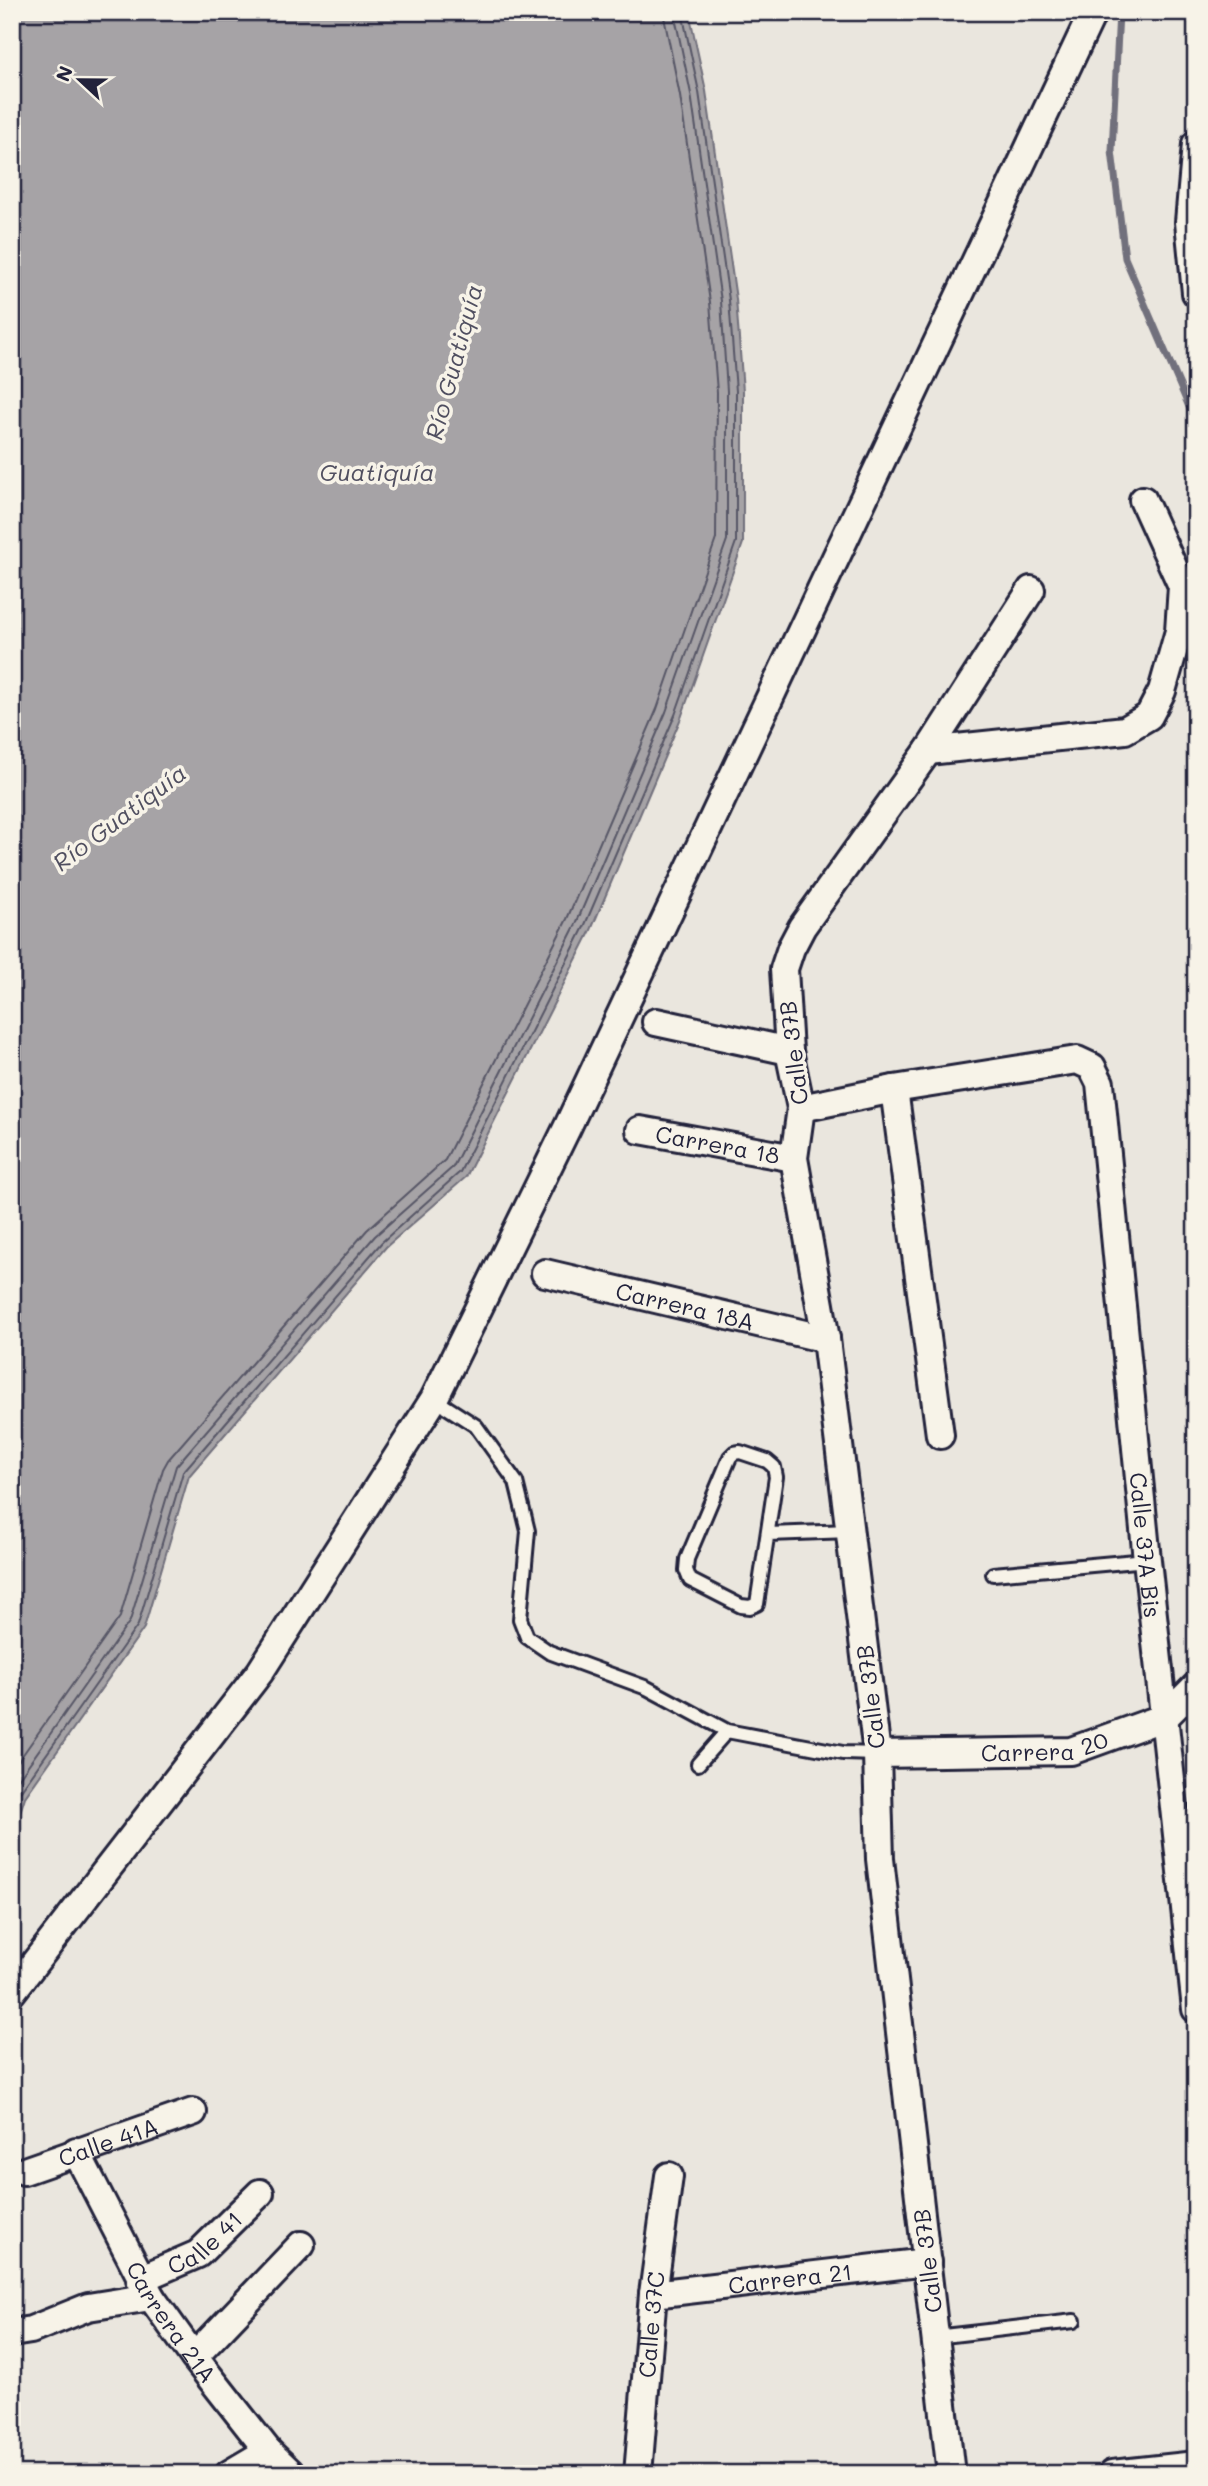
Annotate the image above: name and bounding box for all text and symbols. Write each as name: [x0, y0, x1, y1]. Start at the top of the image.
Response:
north arrow: [46, 46, 116, 116]
text: N: [49, 62, 78, 85]
water label: Río Guatiquía: [417, 281, 489, 443]
water label: Guatiquía: [320, 456, 434, 487]
water label: Río Guatiquía: [46, 757, 192, 877]
street label: Calle 37B: [772, 999, 814, 1107]
street label: Carrera 18: [653, 1118, 782, 1170]
street label: Carrera 18A: [613, 1275, 757, 1337]
street label: Calle 37A Bis: [1123, 1471, 1168, 1619]
street label: Calle 37B: [849, 1643, 891, 1751]
street label: Carrera 20: [981, 1724, 1112, 1767]
street label: Calle 41A: [54, 2110, 162, 2173]
street label: Calle 41: [163, 2204, 248, 2280]
street label: Calle 37B: [906, 2207, 948, 2315]
street label: Carrera 21A: [120, 2256, 223, 2388]
street label: Carrera 21: [727, 2256, 854, 2300]
street label: Calle 37C: [631, 2269, 671, 2379]

